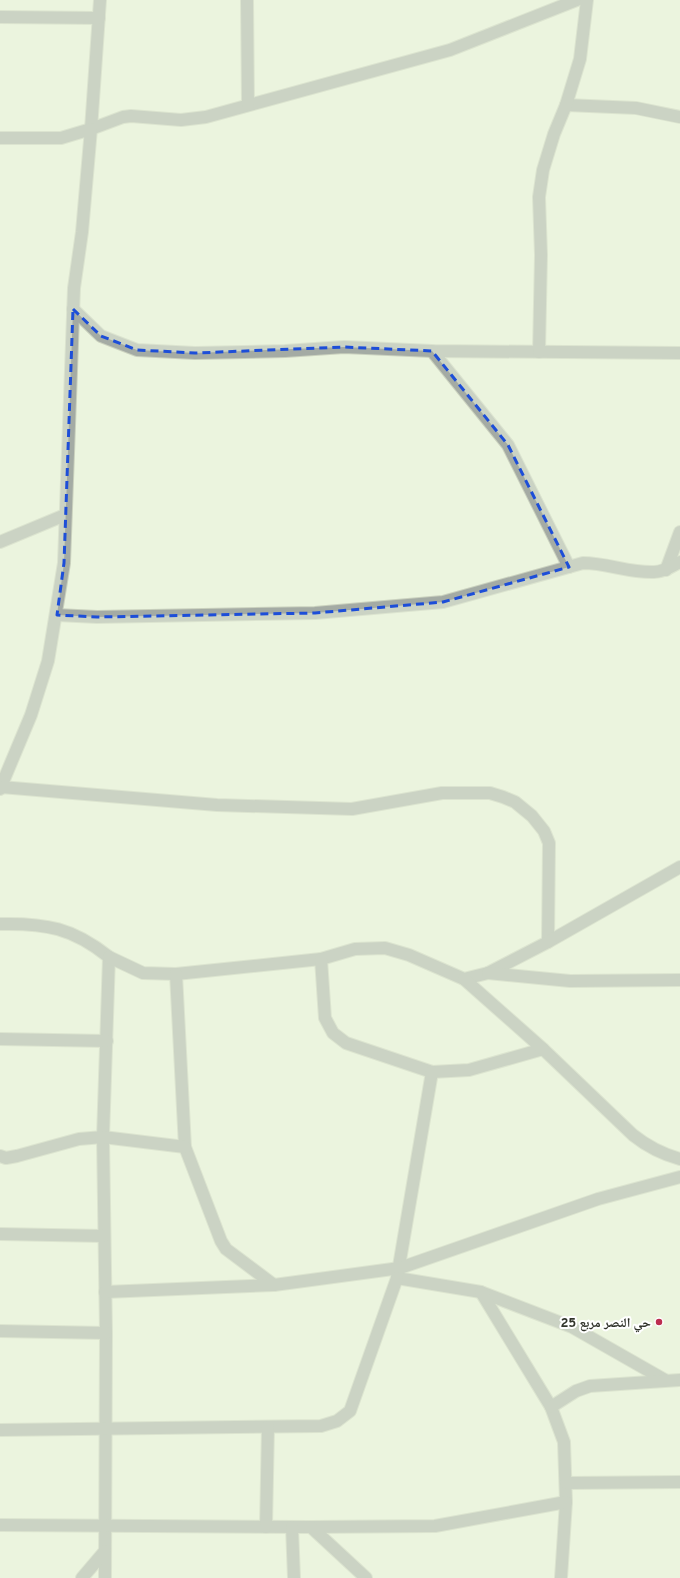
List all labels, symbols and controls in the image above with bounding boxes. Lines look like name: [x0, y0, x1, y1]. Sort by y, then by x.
place label: حي النصر مربع 25: [560, 1316, 651, 1333]
marker: حي النصر مربع 25: [654, 1317, 664, 1327]

